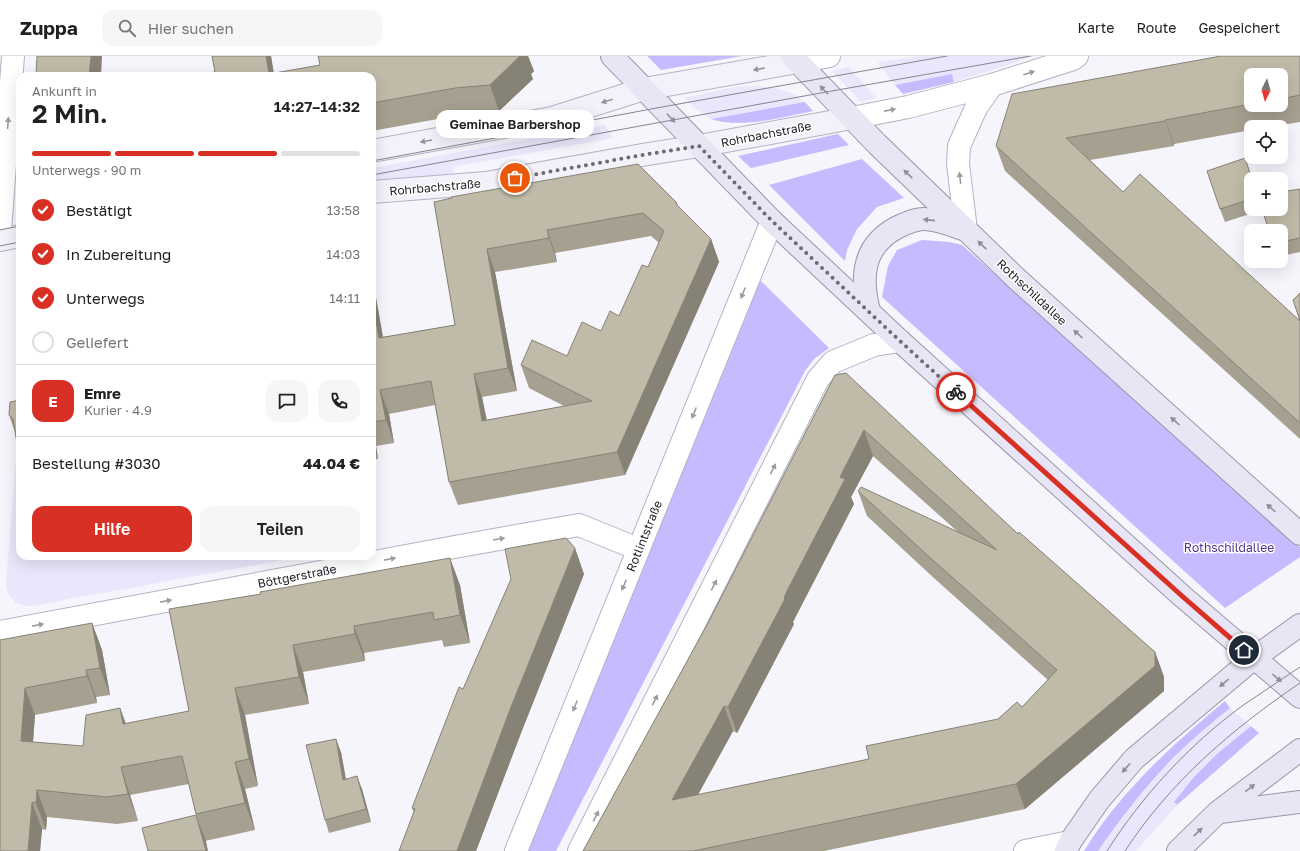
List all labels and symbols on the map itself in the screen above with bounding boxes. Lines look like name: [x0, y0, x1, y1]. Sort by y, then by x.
one-way arrow: [753, 66, 765, 72]
north arrow: [1244, 68, 1288, 112]
one-way arrow: [1023, 70, 1035, 76]
one-way arrow: [820, 85, 829, 95]
one-way arrow: [601, 98, 613, 104]
one-way arrow: [884, 107, 896, 113]
callout: Geminae Barbershop: [436, 110, 594, 138]
one-way arrow: [667, 113, 676, 123]
one-way arrow: [5, 117, 12, 129]
street label: Rohrbachstraße: [720, 118, 813, 150]
one-way arrow: [420, 138, 432, 144]
pin: [498, 161, 532, 195]
one-way arrow: [903, 169, 913, 179]
one-way arrow: [957, 172, 963, 184]
street label: Rohrbachstraße: [389, 176, 481, 198]
one-way arrow: [922, 217, 935, 224]
one-way arrow: [977, 241, 987, 250]
street label: Rothschildallee: [994, 256, 1070, 328]
one-way arrow: [739, 287, 745, 299]
one-way arrow: [1073, 329, 1083, 339]
courier: [936, 372, 976, 412]
one-way arrow: [691, 407, 697, 418]
one-way arrow: [1170, 417, 1179, 426]
one-way arrow: [770, 463, 777, 474]
street label: Rotlintstraße: [623, 498, 665, 574]
one-way arrow: [1266, 503, 1276, 513]
one-way arrow: [493, 536, 505, 542]
park label: Rothschildallee: [1184, 540, 1274, 555]
one-way arrow: [384, 556, 396, 562]
street label: Böttgerstraße: [256, 561, 338, 591]
one-way arrow: [711, 579, 718, 590]
one-way arrow: [620, 580, 626, 592]
one-way arrow: [160, 598, 172, 604]
one-way arrow: [32, 621, 44, 627]
pin: [1227, 633, 1261, 667]
one-way arrow: [1272, 673, 1283, 682]
one-way arrow: [1219, 678, 1230, 687]
one-way arrow: [652, 695, 659, 706]
one-way arrow: [572, 700, 578, 711]
one-way arrow: [1122, 763, 1131, 774]
one-way arrow: [1244, 784, 1255, 793]
one-way arrow: [593, 810, 600, 822]
one-way arrow: [1193, 827, 1203, 836]

